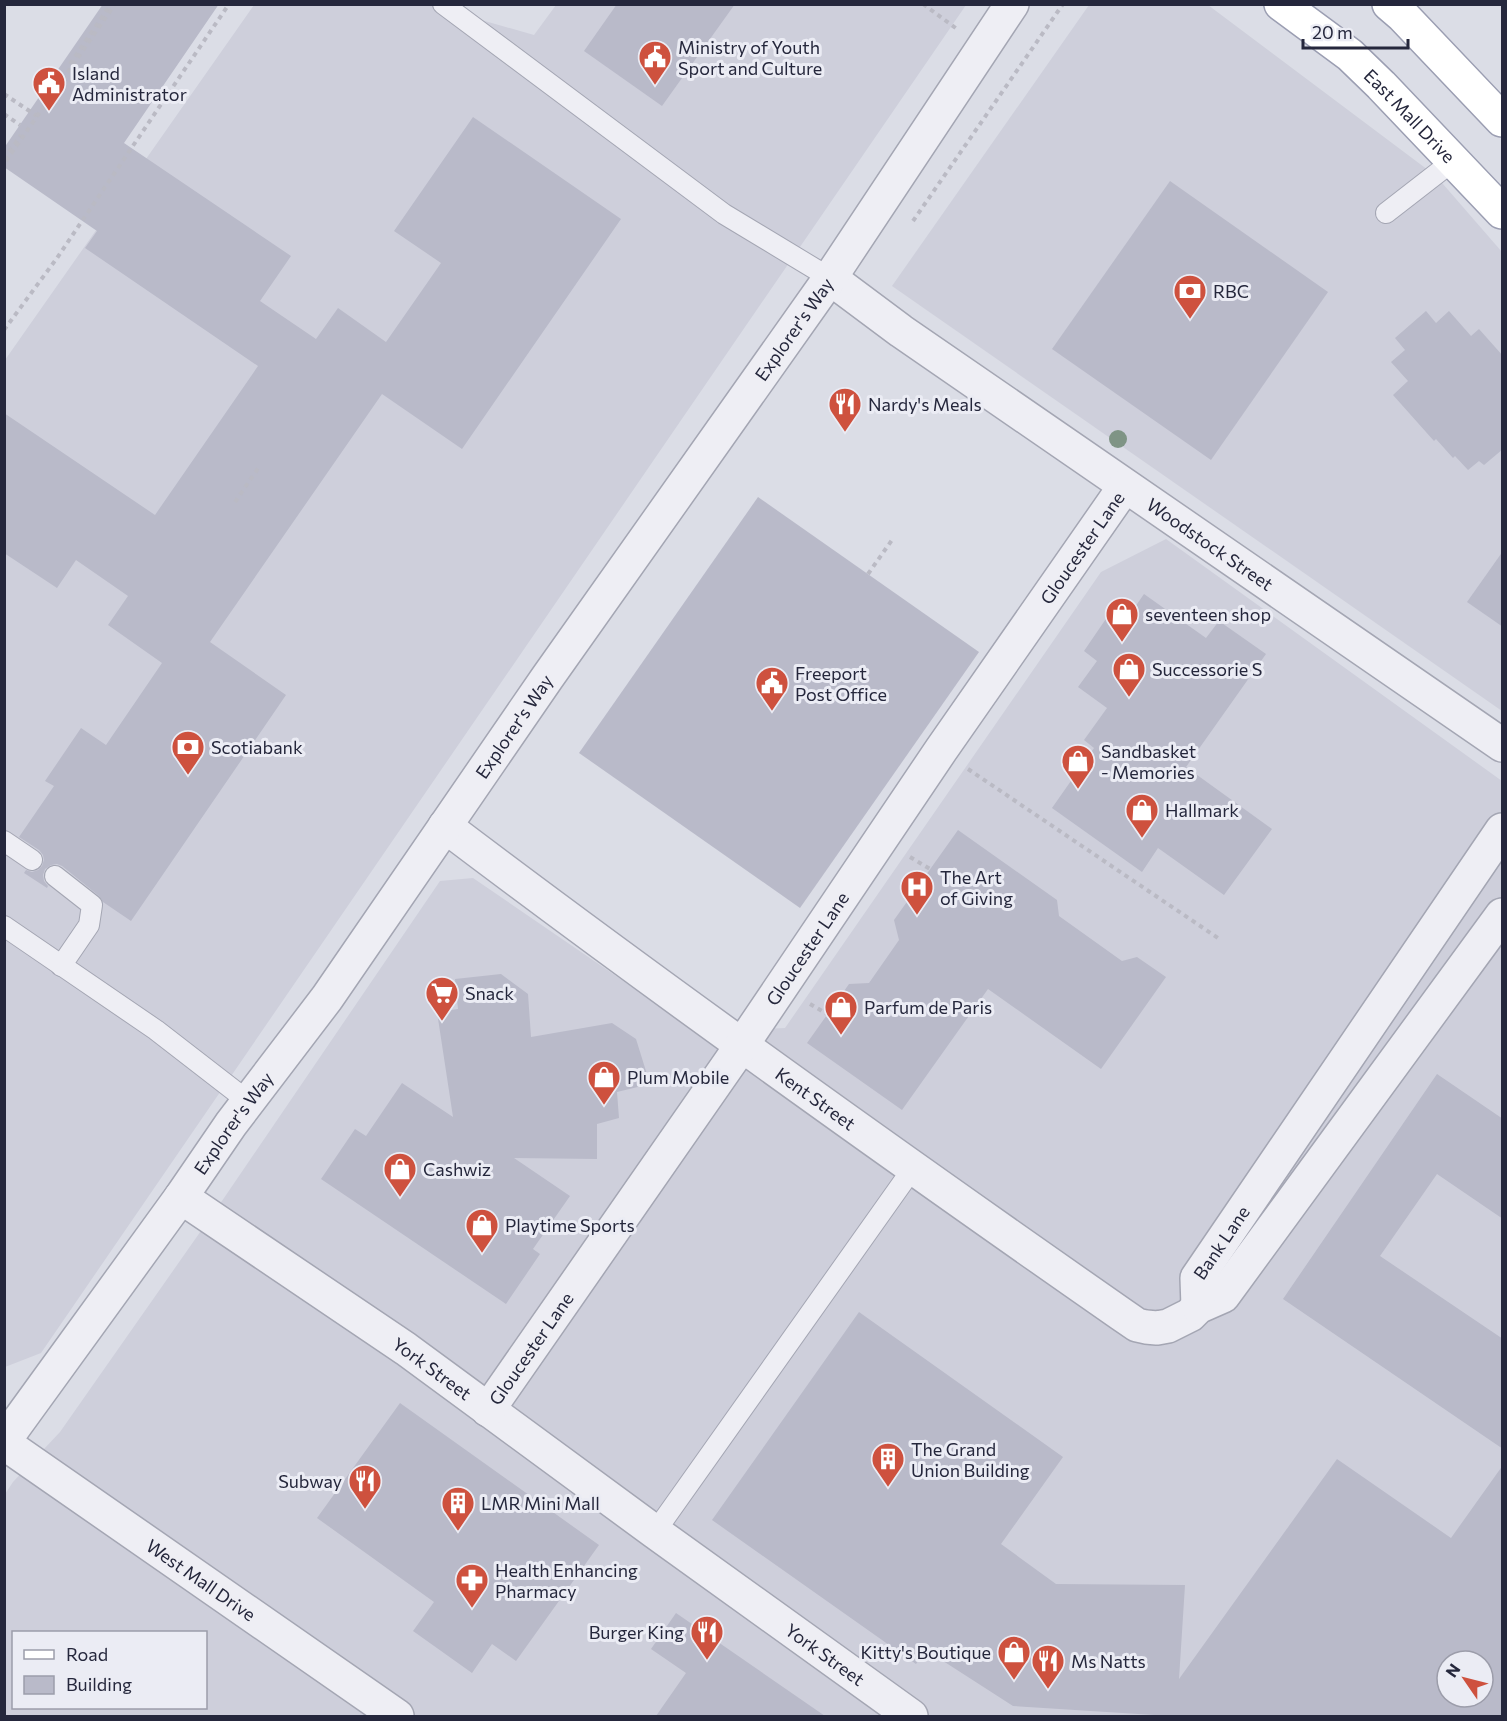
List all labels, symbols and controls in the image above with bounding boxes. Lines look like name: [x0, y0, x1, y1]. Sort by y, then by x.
scale bar: [1303, 12, 1408, 50]
text: 20 m: [1312, 21, 1353, 43]
place label: Ministry of Youth Sport and Culture: [678, 36, 822, 79]
public building icon: Ministry of Youth Sport and Culture: [637, 39, 673, 86]
place label: Island Administrator: [72, 62, 187, 105]
street label: East Mall Drive: [1360, 64, 1460, 167]
public building icon: Island Administrator: [31, 65, 67, 112]
street label: Explorer's Way: [750, 273, 838, 385]
bank icon: RBC: [1172, 273, 1208, 320]
place label: RBC: [1213, 280, 1249, 302]
restaurant icon: Nardy's Meals: [827, 386, 863, 433]
place label: Nardy's Meals: [868, 393, 982, 415]
street label: Gloucester Lane: [1035, 487, 1129, 608]
street label: Woodstock Street: [1143, 493, 1277, 595]
shop icon: seventeen shop: [1104, 596, 1140, 643]
place label: seventeen shop: [1145, 603, 1271, 625]
shop icon: Successorie S: [1111, 651, 1147, 698]
place label: Successorie S: [1152, 658, 1262, 680]
place label: Freeport Post Office: [795, 662, 887, 705]
public building icon: Freeport Post Office: [754, 665, 790, 712]
street label: Explorer's Way: [470, 670, 557, 782]
bank icon: Scotiabank: [170, 729, 206, 776]
place label: Scotiabank: [211, 736, 303, 758]
place label: Sandbasket - Memories: [1101, 740, 1196, 783]
shop icon: Sandbasket - Memories: [1060, 743, 1096, 790]
shop icon: Hallmark: [1124, 792, 1160, 839]
place label: Hallmark: [1165, 799, 1239, 821]
place label: The Art of Giving: [940, 866, 1013, 909]
hospital icon: The Art of Giving: [899, 869, 935, 916]
street label: Gloucester Lane: [761, 888, 853, 1009]
supermarket icon: Snack: [424, 975, 460, 1022]
place label: Snack: [465, 982, 514, 1004]
shop icon: Parfum de Paris: [823, 989, 859, 1036]
place label: Parfum de Paris: [864, 996, 992, 1018]
shop icon: Plum Mobile: [586, 1059, 622, 1106]
street label: Kent Street: [771, 1062, 860, 1134]
place label: Plum Mobile: [627, 1066, 729, 1088]
street label: Explorer's Way: [189, 1068, 278, 1178]
shop icon: Cashwiz: [382, 1151, 418, 1198]
place label: Cashwiz: [423, 1158, 491, 1180]
street label: Bank Lane: [1188, 1201, 1254, 1283]
shop icon: Playtime Sports: [464, 1207, 500, 1254]
place label: Playtime Sports: [505, 1214, 635, 1236]
street label: Gloucester Lane: [484, 1288, 578, 1409]
street label: York Street: [389, 1332, 476, 1404]
place label: The Grand Union Building: [911, 1438, 1030, 1481]
building icon: The Grand Union Building: [870, 1441, 906, 1488]
restaurant icon: Subway: [347, 1463, 383, 1510]
place label: Subway: [278, 1470, 342, 1492]
building icon: LMR Mini Mall: [440, 1485, 476, 1532]
place label: LMR Mini Mall: [481, 1492, 600, 1514]
street label: West Mall Drive: [142, 1534, 260, 1626]
place label: Health Enhancing Pharmacy: [495, 1559, 638, 1602]
pharmacy icon: Health Enhancing Pharmacy: [454, 1562, 490, 1609]
restaurant icon: Burger King: [689, 1614, 725, 1661]
street label: York Street: [781, 1618, 869, 1690]
place label: Burger King: [589, 1621, 684, 1643]
legend: [12, 1631, 207, 1709]
shop icon: Kitty's Boutique: [996, 1634, 1032, 1681]
place label: Kitty's Boutique: [860, 1641, 991, 1663]
text: Road: [66, 1643, 108, 1665]
restaurant icon: Ms Natts: [1030, 1643, 1066, 1690]
north arrow: [1435, 1649, 1495, 1709]
place label: Ms Natts: [1071, 1650, 1146, 1672]
text: N: [1441, 1660, 1464, 1680]
text: Building: [66, 1673, 132, 1695]

